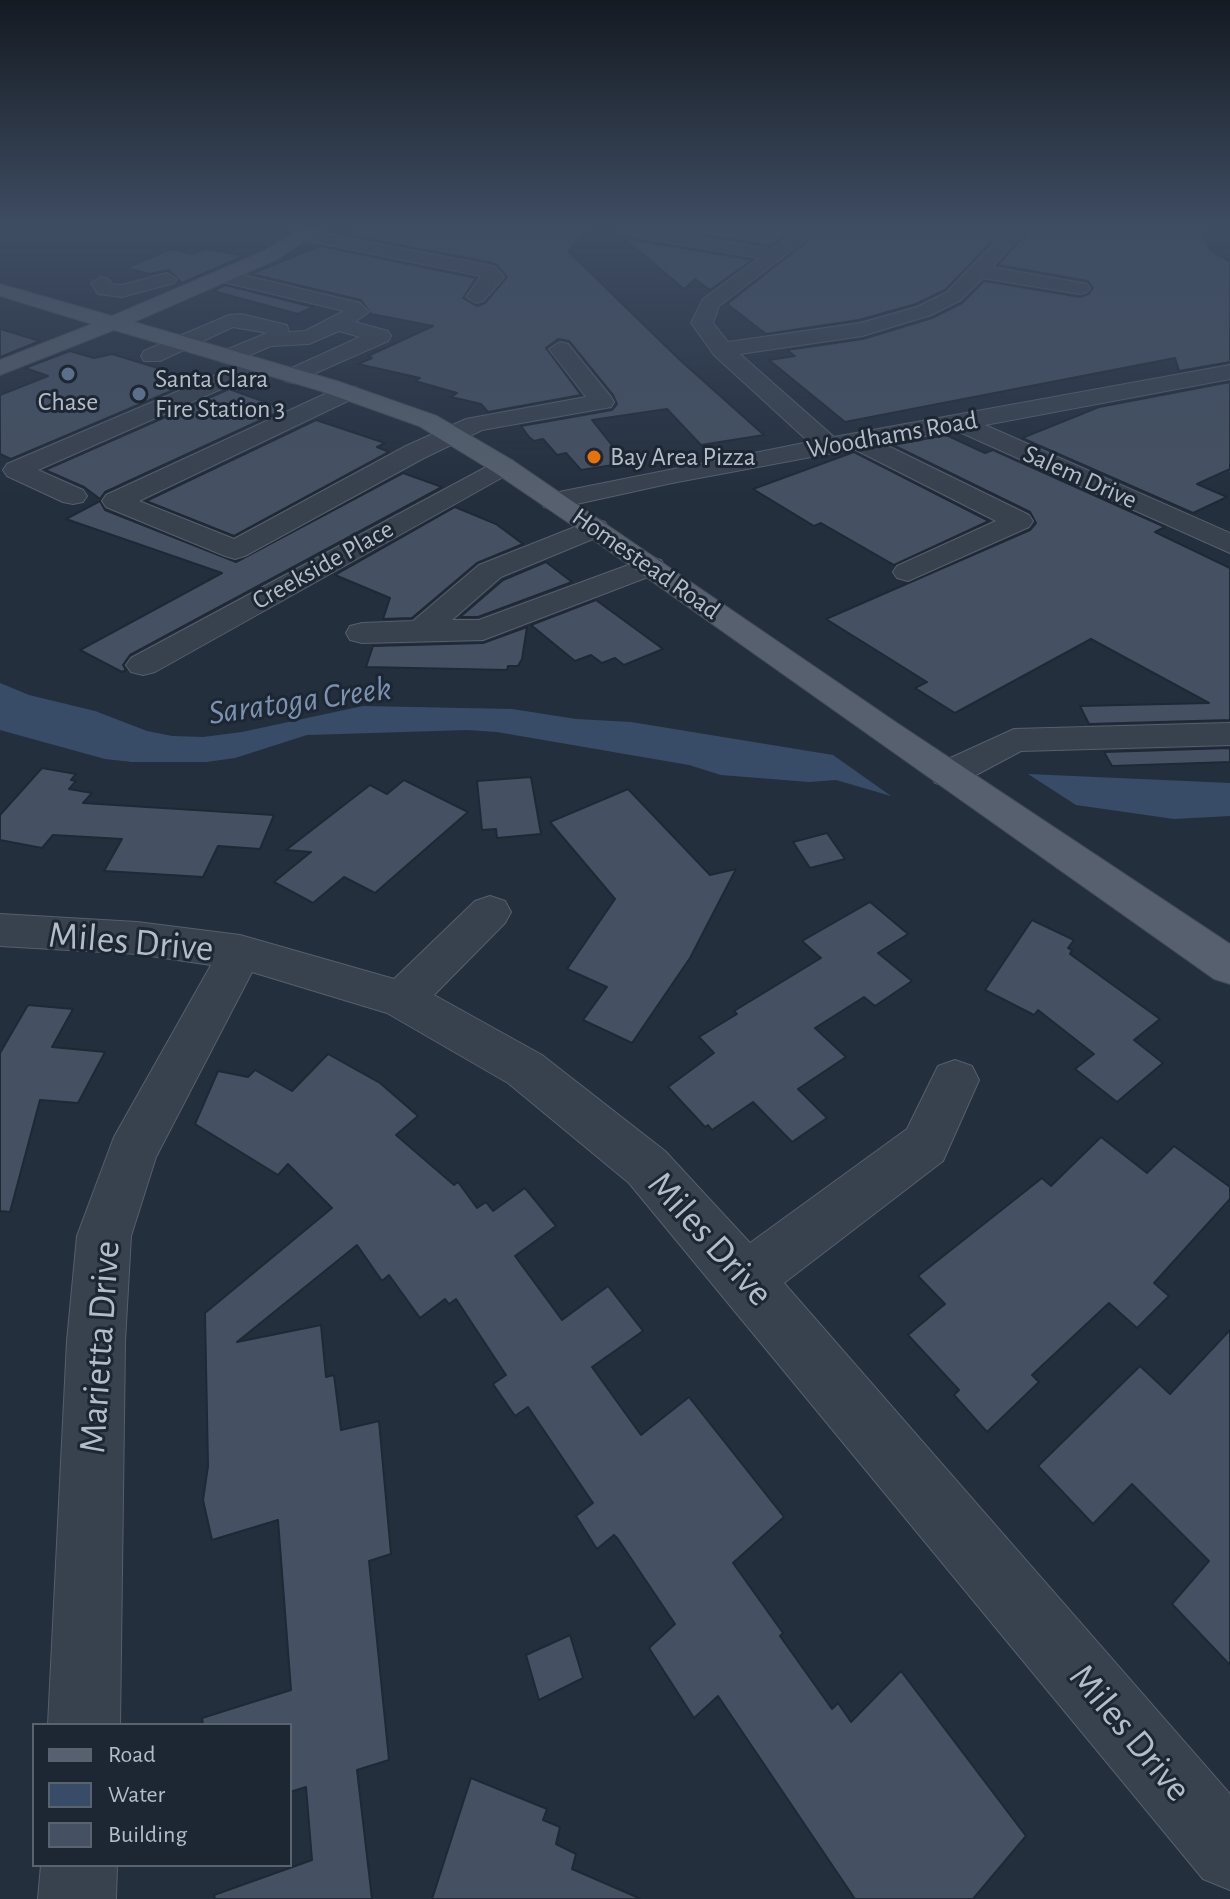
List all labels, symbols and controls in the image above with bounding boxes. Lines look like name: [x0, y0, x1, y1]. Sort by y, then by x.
place label: Santa Clara Fire Station 3: [155, 363, 285, 424]
marker: Chase: [59, 365, 77, 383]
marker: Santa Clara Fire Station 3: [130, 385, 148, 403]
place label: Chase: [38, 386, 98, 418]
street label: Woodhams Road: [804, 405, 980, 465]
street label: Salem Drive: [1018, 438, 1142, 516]
place label: Bay Area Pizza: [610, 441, 756, 473]
marker: Bay Area Pizza: [585, 448, 603, 466]
street label: Homestead Road: [566, 501, 726, 627]
street label: Creekside Place: [247, 513, 399, 617]
water label: Saratoga Creek: [206, 668, 394, 734]
street label: Miles Drive: [47, 912, 215, 972]
street label: Miles Drive: [638, 1162, 782, 1316]
street label: Marietta Drive: [70, 1239, 130, 1455]
street label: Miles Drive: [1059, 1655, 1201, 1811]
legend: [32, 1723, 292, 1867]
text: Road: [108, 1743, 156, 1767]
text: Water: [108, 1783, 165, 1807]
text: Building: [108, 1823, 187, 1847]

